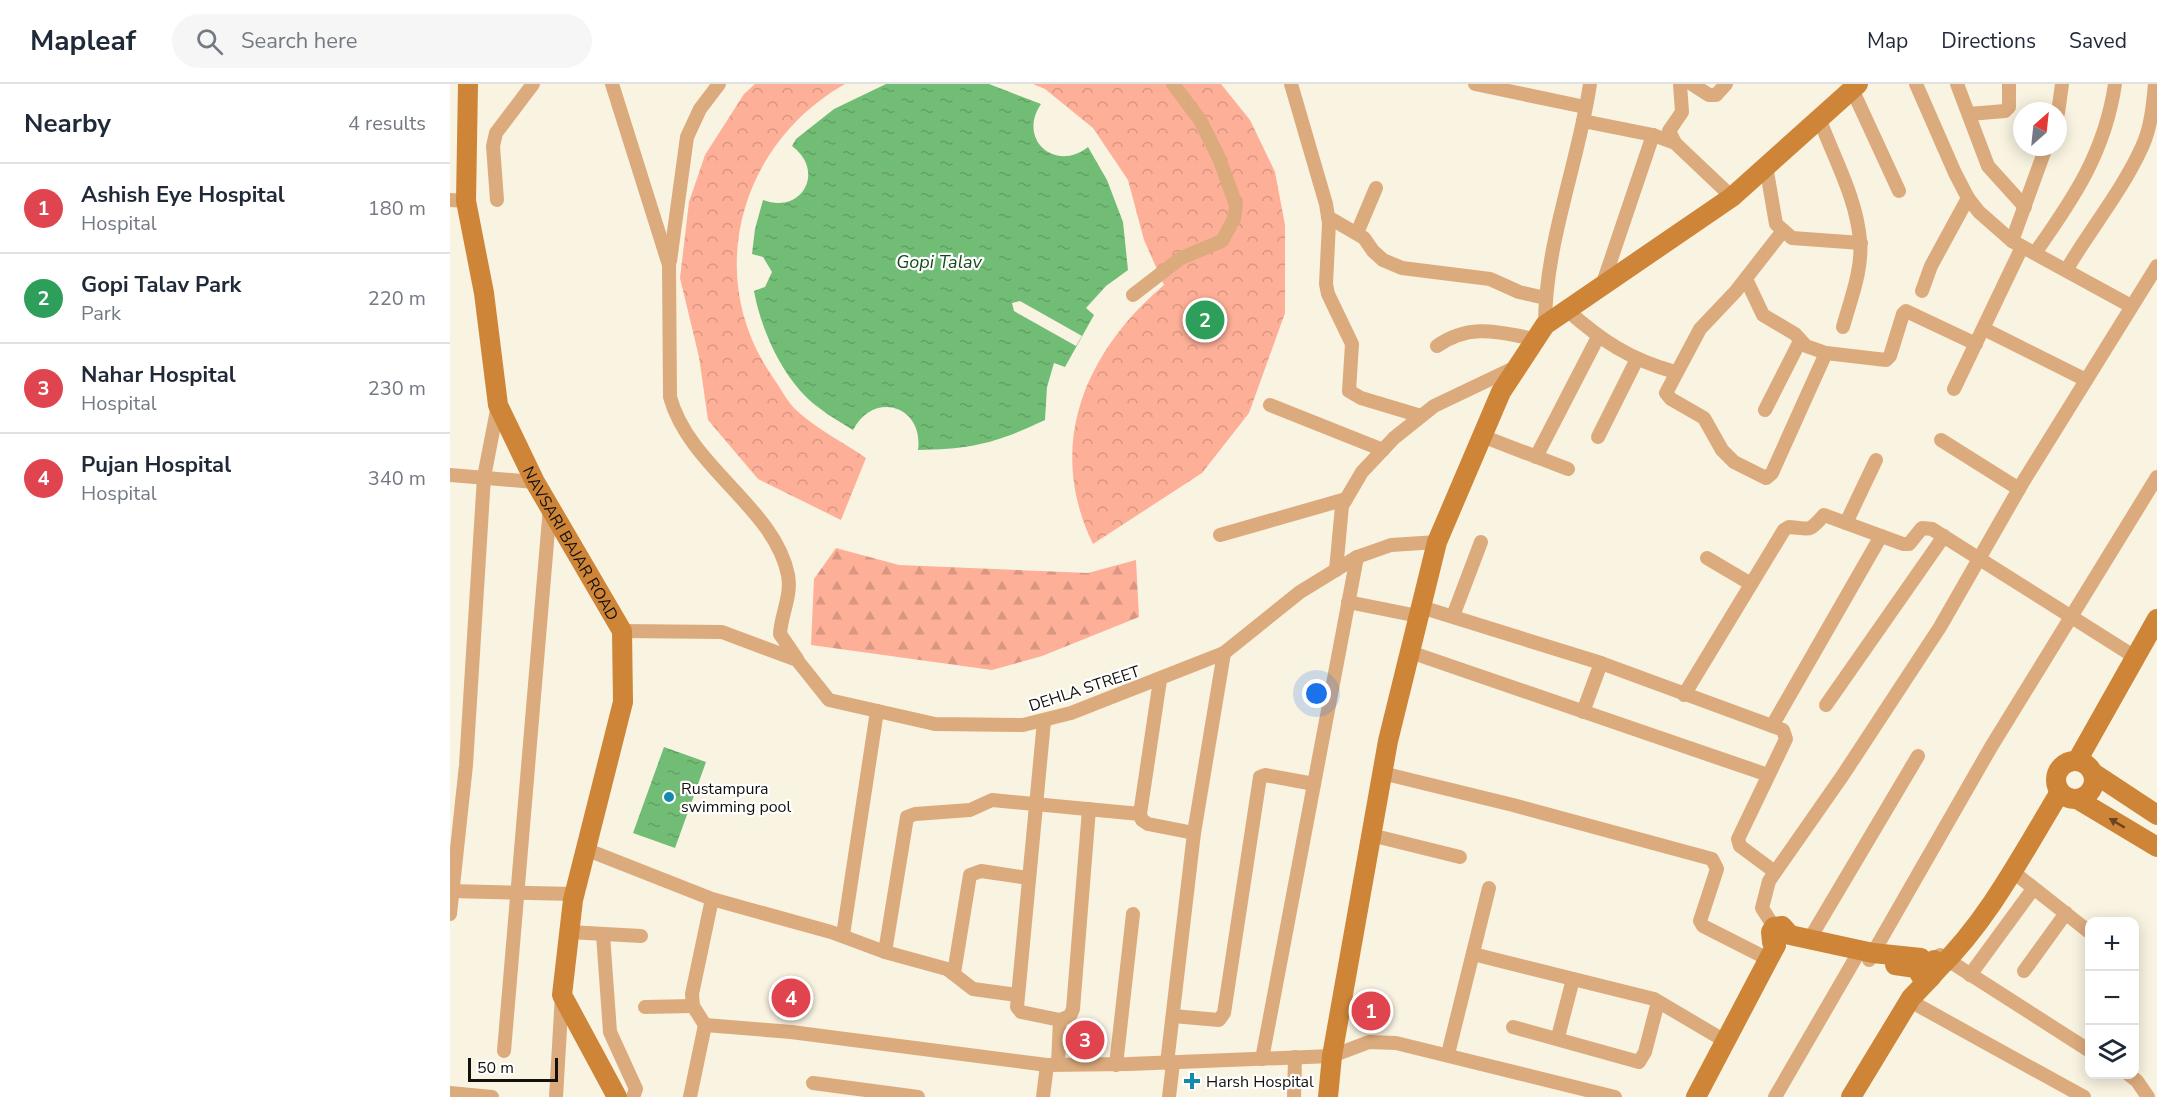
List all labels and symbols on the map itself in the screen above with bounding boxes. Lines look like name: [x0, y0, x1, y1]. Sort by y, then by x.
north arrow: [2013, 102, 2067, 156]
water label: Gopi Talav: [896, 250, 982, 274]
pin: 2: [1186, 298, 1224, 342]
street label: NAVSARI BAJAR ROAD: [517, 463, 623, 625]
street label: DEHLA STREET: [1026, 661, 1143, 717]
your location: [1302, 679, 1331, 708]
place label: Rustampura swimming pool: [681, 778, 792, 818]
marker: Rustampura swimming pool: [662, 790, 676, 804]
one-way arrow: [2109, 817, 2125, 828]
pin: 4: [772, 976, 810, 1020]
pin: 1: [1352, 988, 1390, 1034]
pin: 3: [1066, 1018, 1104, 1062]
scale bar: [468, 1055, 558, 1082]
place label: Harsh Hospital: [1206, 1071, 1314, 1093]
marker: Harsh Hospital: [1183, 1072, 1201, 1090]

